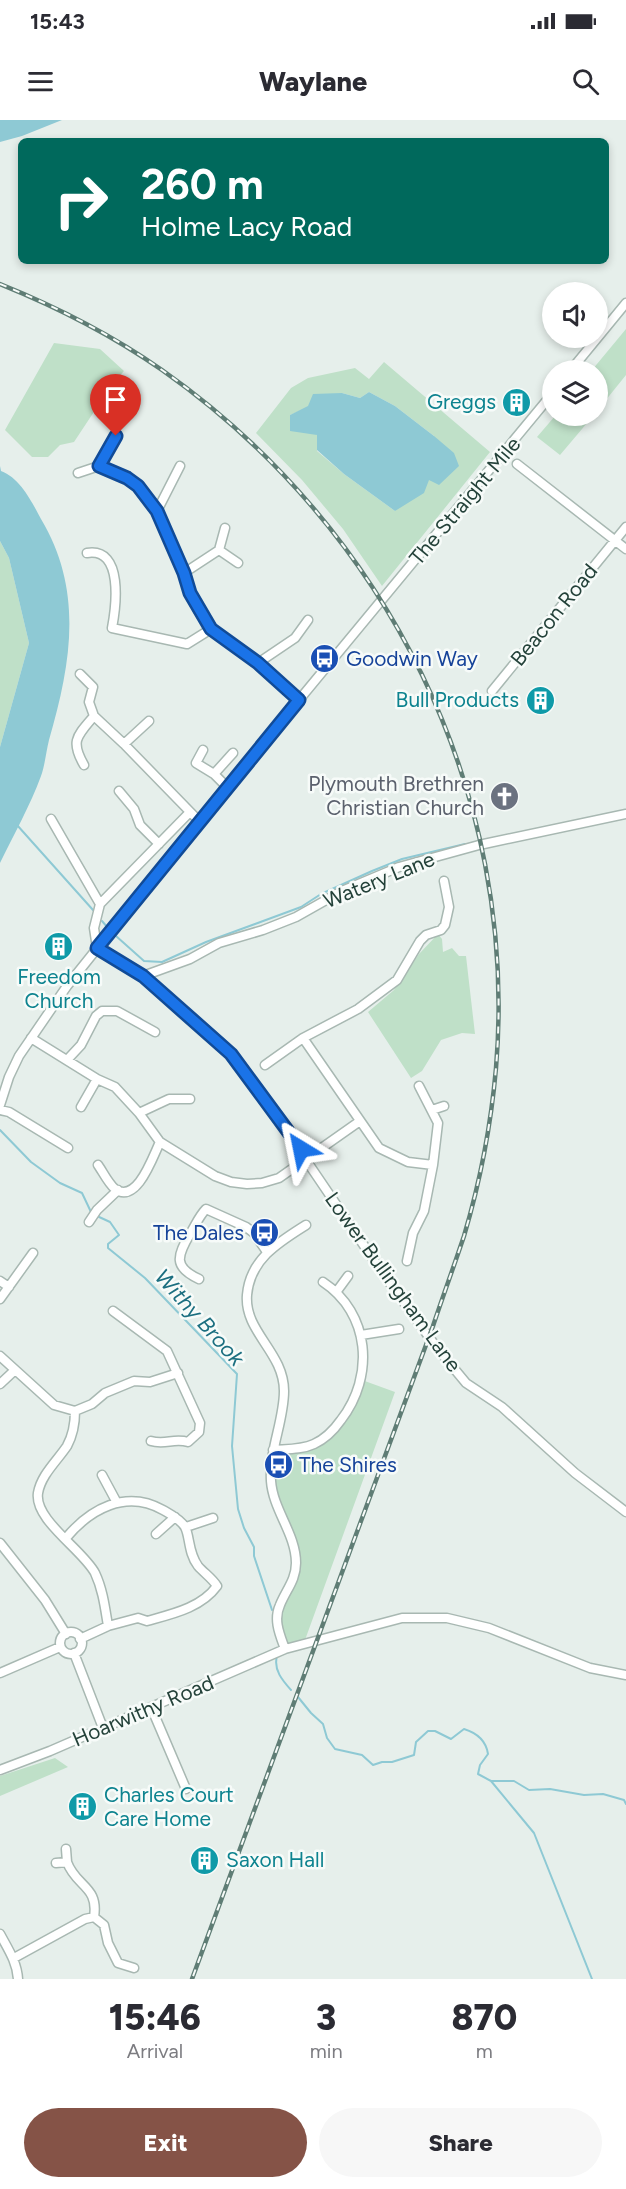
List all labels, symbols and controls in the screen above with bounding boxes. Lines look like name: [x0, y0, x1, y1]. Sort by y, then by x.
text: 15:43: [30, 8, 85, 35]
icon: menu: [24, 65, 57, 98]
text: Waylane: [259, 65, 367, 98]
icon: search: [569, 65, 602, 98]
text: 260 m: [141, 159, 264, 210]
icon: right: [42, 162, 120, 240]
text: Holme Lacy Road: [141, 210, 352, 243]
map controls: [542, 282, 608, 426]
button: sound: [542, 282, 608, 348]
button: layers: [542, 360, 608, 426]
pin: [90, 374, 141, 436]
icon: arrive: [99, 383, 132, 416]
building icon: Greggs: [501, 386, 533, 418]
place label: Greggs: [427, 389, 496, 414]
street label: The Straight Mile: [404, 432, 525, 570]
street label: Beacon Road: [505, 559, 602, 671]
bus stop icon: Goodwin Way: [309, 643, 341, 675]
place label: Goodwin Way: [346, 646, 478, 671]
building icon: Bull Products: [524, 684, 556, 716]
place label: Bull Products: [396, 687, 519, 712]
place label: Plymouth Brethren Christian Church: [308, 771, 484, 820]
church icon: Plymouth Brethren Christian Church: [489, 780, 521, 812]
street label: Watery Lane: [320, 846, 438, 913]
building icon: Freedom Church: [43, 930, 75, 962]
place label: Freedom Church: [17, 964, 101, 1013]
position arrow: [269, 1117, 333, 1181]
street label: Lower Bullingham Lane: [320, 1187, 467, 1376]
bus stop icon: The Dales: [249, 1217, 281, 1249]
place label: The Dales: [153, 1220, 244, 1245]
water label: Withy Brook: [149, 1263, 251, 1372]
bus stop icon: The Shires: [262, 1449, 294, 1481]
place label: The Shires: [299, 1452, 397, 1477]
street label: Hoarwithy Road: [68, 1669, 217, 1752]
place label: Charles Court Care Home: [104, 1782, 234, 1831]
building icon: Charles Court Care Home: [67, 1791, 99, 1823]
building icon: Saxon Hall: [189, 1844, 221, 1876]
place label: Saxon Hall: [226, 1847, 324, 1872]
text: 15:46: [109, 1996, 201, 2039]
text: 3: [316, 1996, 336, 2039]
text: 870: [451, 1996, 517, 2039]
text: Arrival: [127, 2039, 183, 2063]
text: min: [310, 2039, 343, 2063]
text: m: [476, 2039, 493, 2063]
button: Exit: [24, 2108, 307, 2177]
button: Share: [319, 2108, 602, 2177]

